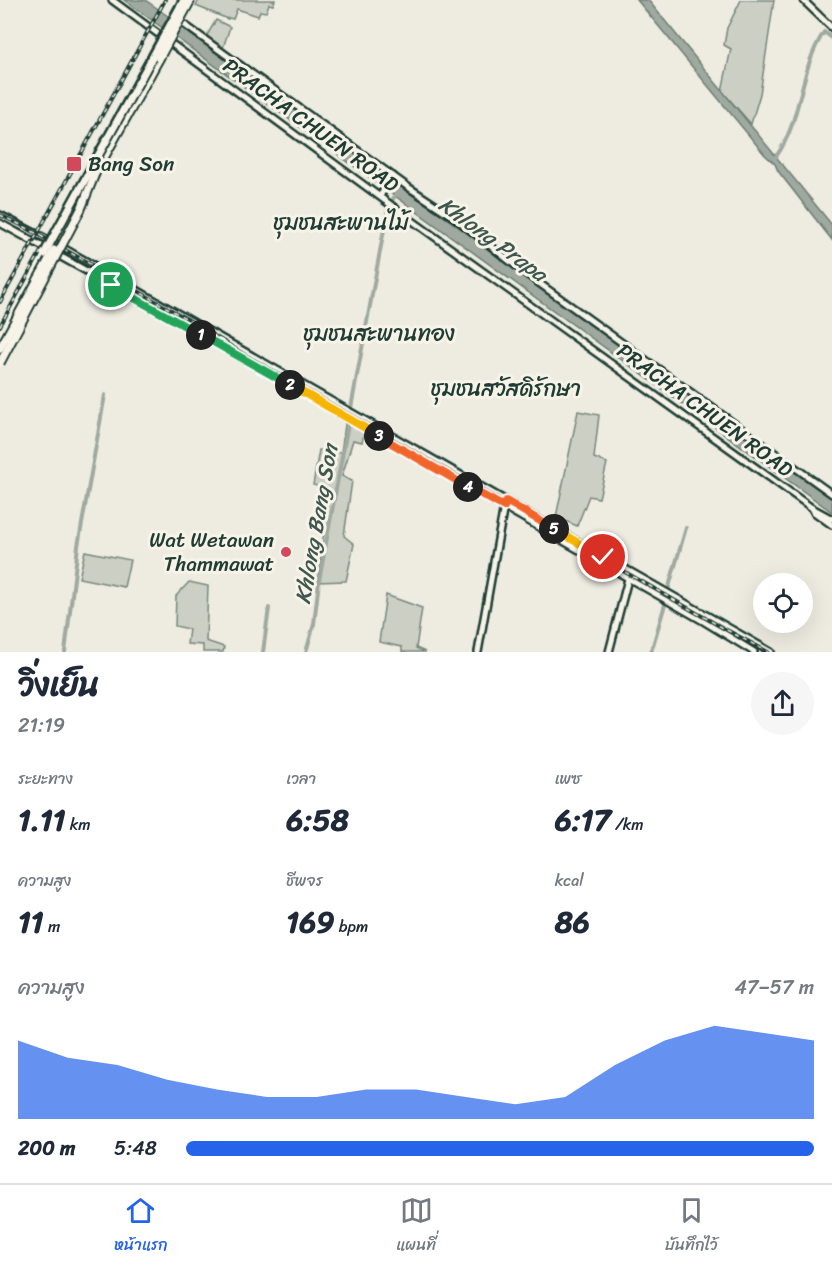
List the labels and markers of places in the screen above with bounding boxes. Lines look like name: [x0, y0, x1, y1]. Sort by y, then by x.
place label: Bang Son: [88, 145, 174, 183]
marker: Bang Son: [65, 155, 83, 173]
pin: [85, 259, 136, 310]
pin: 1: [186, 320, 216, 350]
pin: 2: [275, 370, 305, 400]
pin: 3: [364, 421, 394, 451]
pin: 4: [453, 472, 483, 502]
pin: 5: [539, 514, 569, 544]
place label: Wat Wetawan Thammawat: [149, 521, 274, 583]
pin: [577, 531, 628, 582]
marker: Wat Wetawan Thammawat: [279, 545, 293, 559]

